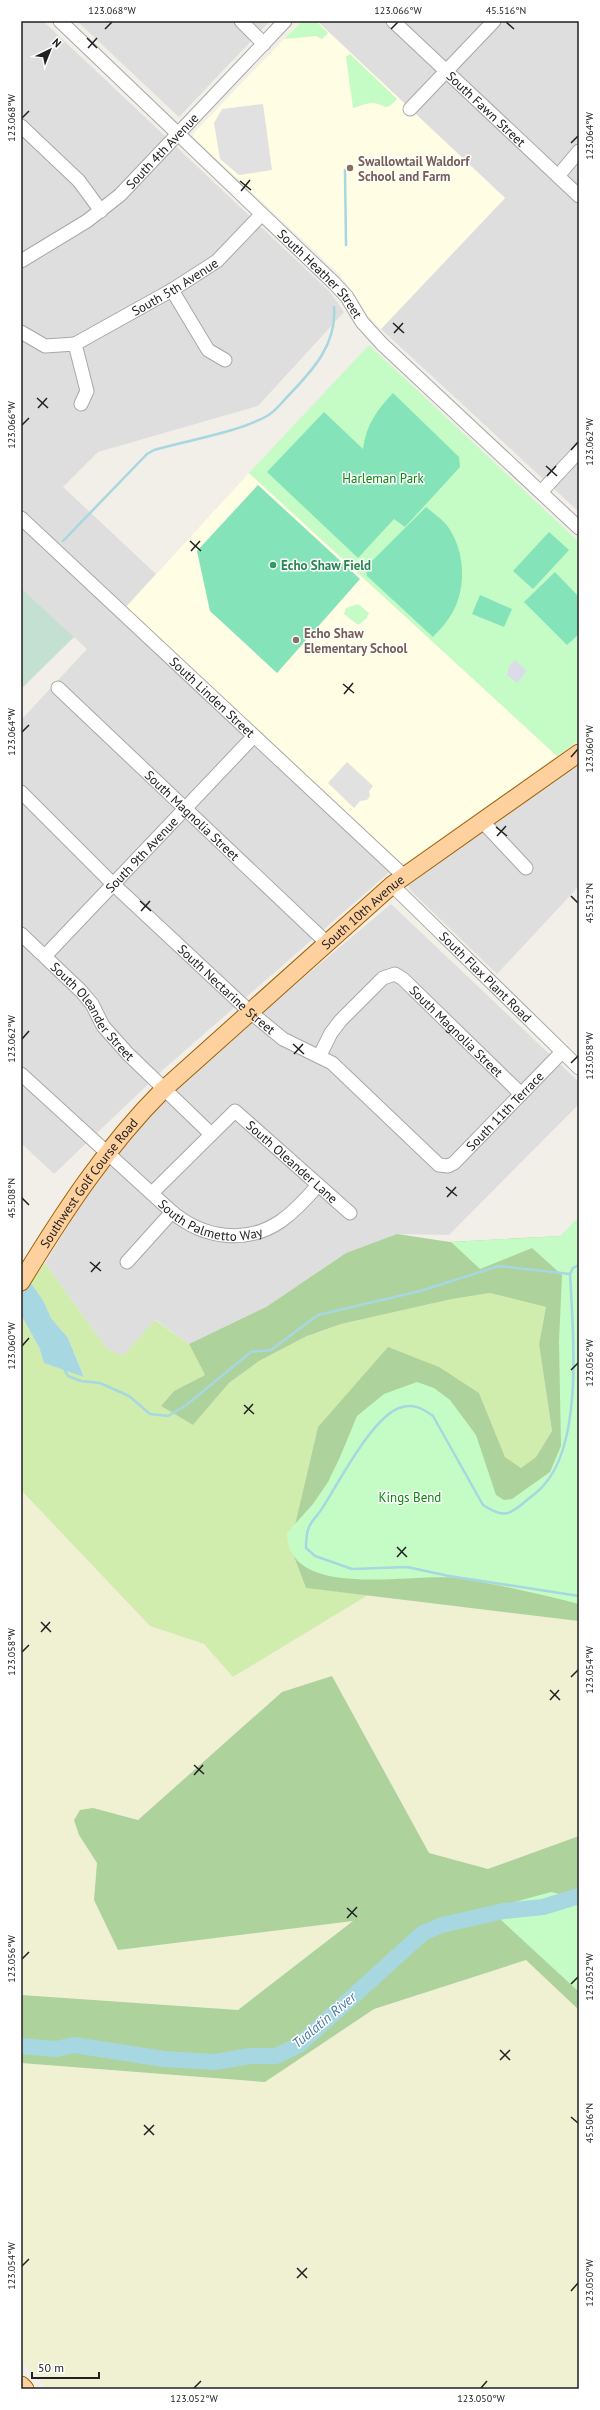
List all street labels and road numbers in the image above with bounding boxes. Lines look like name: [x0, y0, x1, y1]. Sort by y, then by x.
street label: South Fawn Street: [443, 67, 530, 150]
street label: South 4th Avenue: [122, 109, 202, 192]
street label: South Heather Street: [274, 225, 367, 322]
street label: South 5th Avenue: [128, 254, 221, 319]
street label: South Linden Street: [166, 653, 259, 741]
street label: South Magnolia Street: [141, 766, 244, 865]
street label: South 9th Avenue: [101, 813, 181, 896]
street label: South 10th Avenue: [317, 871, 407, 953]
street label: South Flax Plant Road: [436, 928, 535, 1026]
street label: South Nectarine Street: [174, 940, 280, 1038]
street label: South Oleander Street: [47, 958, 139, 1065]
street label: South Magnolia Street: [406, 982, 507, 1081]
street label: South 11th Terrace: [462, 1068, 547, 1154]
street label: Southwest Golf Course Road: [36, 1114, 141, 1251]
street label: South Oleander Lane: [243, 1116, 342, 1207]
street label: South Palmetto Way: [155, 1195, 265, 1244]

